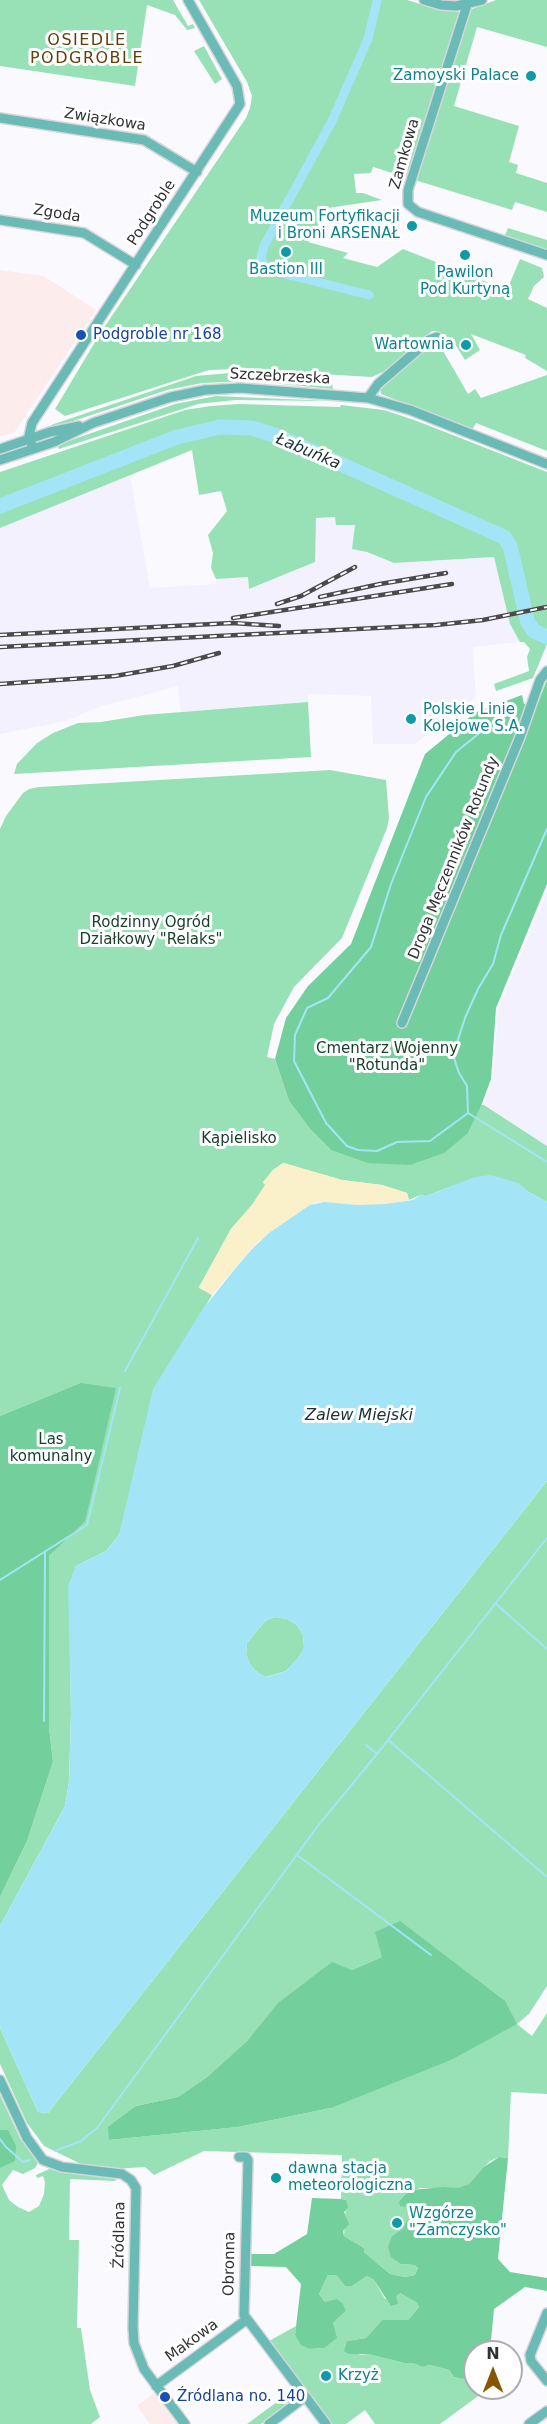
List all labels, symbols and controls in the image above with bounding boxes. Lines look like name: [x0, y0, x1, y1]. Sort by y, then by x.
district label: OSIEDLE PODGROBLE: [30, 31, 144, 69]
place label: Zamoyski Palace: [393, 67, 519, 85]
marker: Zamoyski Palace: [524, 69, 538, 83]
street label: Związkowa: [63, 105, 147, 135]
street label: Zamkowa: [386, 116, 424, 192]
street label: Podgroble: [124, 177, 180, 249]
street label: Zgoda: [32, 201, 82, 227]
place label: Muzeum Fortyfikacji i Broni ARSENAŁ: [250, 208, 400, 243]
marker: Muzeum Fortyfikacji i Broni ARSENAŁ: [405, 219, 419, 233]
marker: Bastion III: [279, 245, 293, 259]
marker: Pawilon Pod Kurtyną: [458, 248, 472, 262]
place label: Bastion III: [249, 261, 323, 279]
place label: Pawilon Pod Kurtyną: [420, 264, 510, 299]
place label: Podgroble nr 168: [93, 326, 222, 344]
marker: Podgroble nr 168: [74, 328, 88, 342]
place label: Wartownia: [375, 336, 454, 354]
marker: Wartownia: [459, 338, 473, 352]
street label: Szczebrzeska: [229, 365, 331, 389]
water label: Łabuńka: [273, 430, 343, 474]
place label: Polskie Linie Kolejowe S.A.: [423, 701, 523, 736]
marker: Polskie Linie Kolejowe S.A.: [404, 712, 418, 726]
street label: Droga Męczenników Rotundy: [405, 754, 503, 962]
park label: Rodzinny Ogród Działkowy "Relaks": [80, 914, 222, 949]
park label: Cmentarz Wojenny "Rotunda": [316, 1040, 458, 1075]
park label: Kąpielisko: [201, 1130, 277, 1148]
water label: Zalew Miejski: [305, 1406, 413, 1426]
park label: Las komunalny: [10, 1431, 92, 1466]
place label: dawna stacja meteorologiczna: [288, 2160, 413, 2195]
marker: dawna stacja meteorologiczna: [269, 2171, 283, 2185]
street label: Źródlana: [110, 2201, 130, 2269]
place label: Wzgórze "Zamczysko": [409, 2205, 507, 2240]
marker: Wzgórze "Zamczysko": [390, 2216, 404, 2230]
street label: Obronna: [220, 2232, 240, 2296]
street label: Makowa: [162, 2316, 222, 2366]
north arrow: [463, 2340, 523, 2400]
text: N: [486, 2344, 500, 2363]
place label: Krzyż: [338, 2367, 379, 2385]
marker: Krzyż: [319, 2369, 333, 2383]
place label: Źródlana no. 140: [177, 2388, 305, 2406]
marker: Źródlana no. 140: [158, 2390, 172, 2404]

